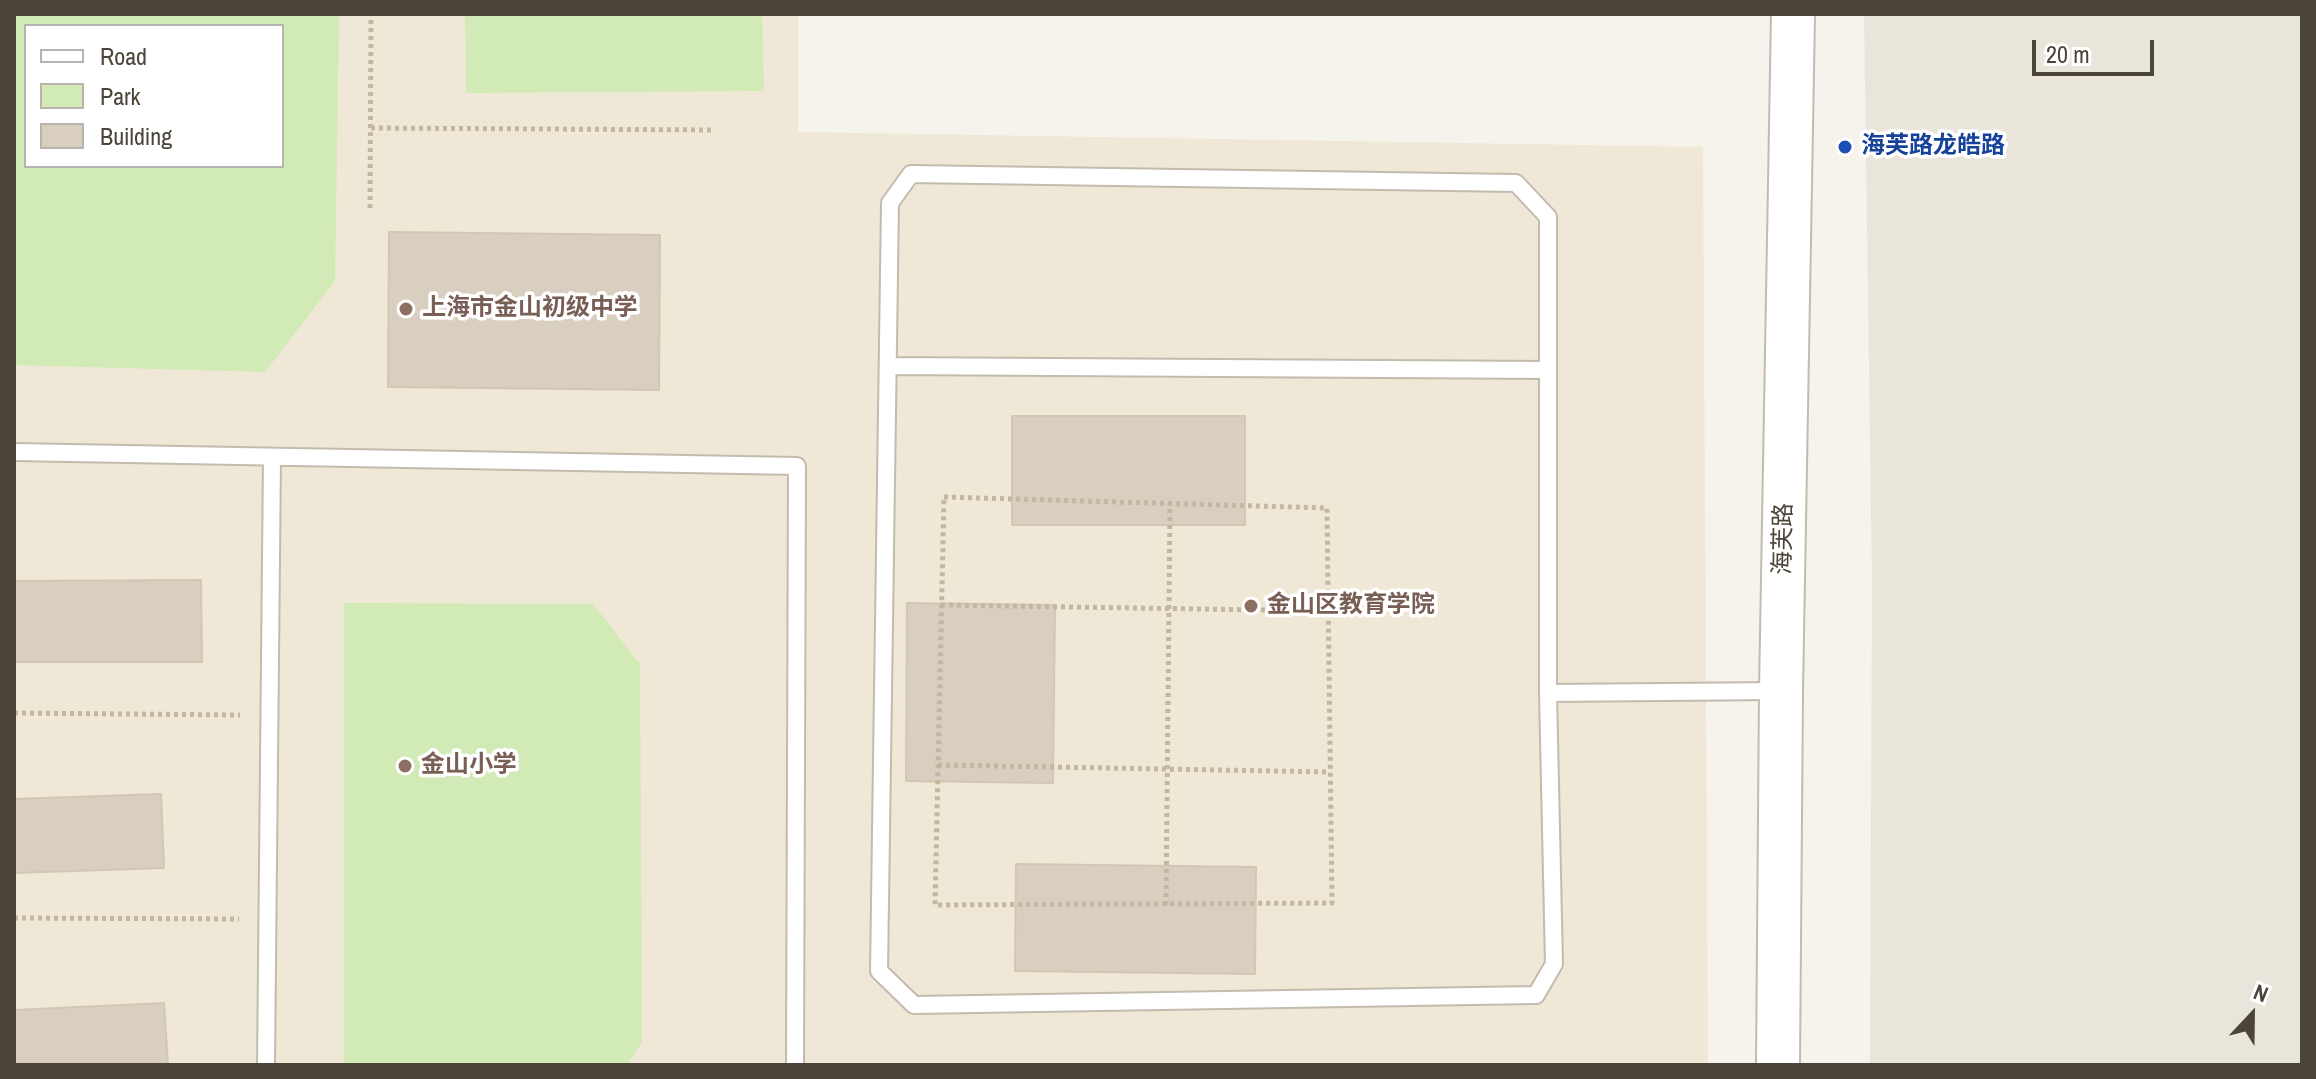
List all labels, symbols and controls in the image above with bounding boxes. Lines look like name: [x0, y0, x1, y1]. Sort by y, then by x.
legend: [24, 24, 284, 168]
scale bar: [2036, 24, 2158, 74]
text: 20 m: [2046, 38, 2090, 70]
text: Road: [100, 40, 147, 72]
text: Park: [100, 80, 140, 112]
text: Building: [100, 120, 172, 152]
place label: 海芙路龙皓路: [1861, 133, 2005, 161]
marker: 海芙路龙皓路: [1836, 138, 1854, 156]
place label: 上海市金山初级中学: [422, 295, 638, 323]
marker: 上海市金山初级中学: [397, 300, 415, 318]
street label: 海芙路: [1769, 503, 1799, 575]
place label: 金山区教育学院: [1267, 592, 1435, 620]
marker: 金山区教育学院: [1242, 597, 1260, 615]
place label: 金山小学: [421, 752, 517, 780]
marker: 金山小学: [396, 757, 414, 775]
north arrow: [2212, 975, 2292, 1055]
text: N: [2249, 976, 2273, 1009]

